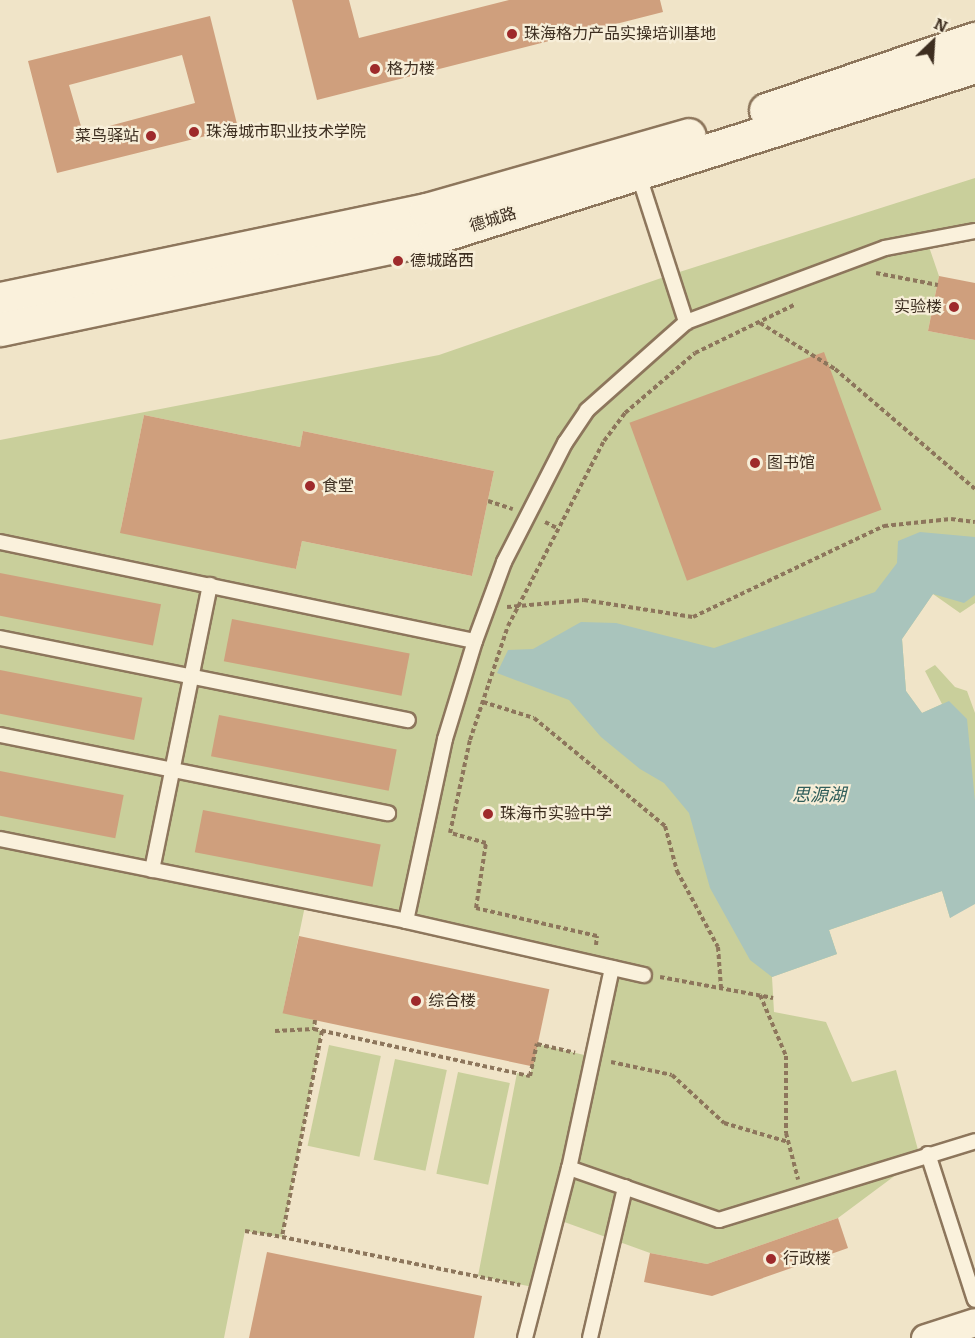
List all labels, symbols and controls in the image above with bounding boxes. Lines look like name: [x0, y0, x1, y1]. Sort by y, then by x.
north arrow: [903, 12, 963, 72]
text: N: [931, 14, 950, 36]
place label: 珠海格力产品实操培训基地: [524, 24, 716, 44]
marker: 珠海格力产品实操培训基地: [505, 27, 519, 41]
place label: 格力楼: [387, 59, 435, 79]
marker: 格力楼: [368, 62, 382, 76]
place label: 珠海城市职业技术学院: [206, 122, 366, 142]
marker: 珠海城市职业技术学院: [187, 125, 201, 139]
place label: 菜鸟驿站: [75, 126, 139, 146]
marker: 菜鸟驿站: [144, 129, 158, 143]
street label: 德城路: [467, 204, 519, 236]
place label: 德城路西: [410, 251, 474, 271]
marker: 德城路西: [391, 254, 405, 268]
place label: 实验楼: [894, 297, 942, 317]
marker: 实验楼: [947, 300, 961, 314]
place label: 图书馆: [767, 453, 815, 473]
marker: 图书馆: [748, 456, 762, 470]
place label: 食堂: [322, 476, 354, 496]
marker: 食堂: [303, 479, 317, 493]
water label: 思源湖: [792, 784, 846, 806]
place label: 珠海市实验中学: [500, 804, 612, 824]
marker: 珠海市实验中学: [481, 807, 495, 821]
place label: 综合楼: [428, 991, 476, 1011]
marker: 综合楼: [409, 994, 423, 1008]
place label: 行政楼: [783, 1249, 831, 1269]
marker: 行政楼: [764, 1252, 778, 1266]

